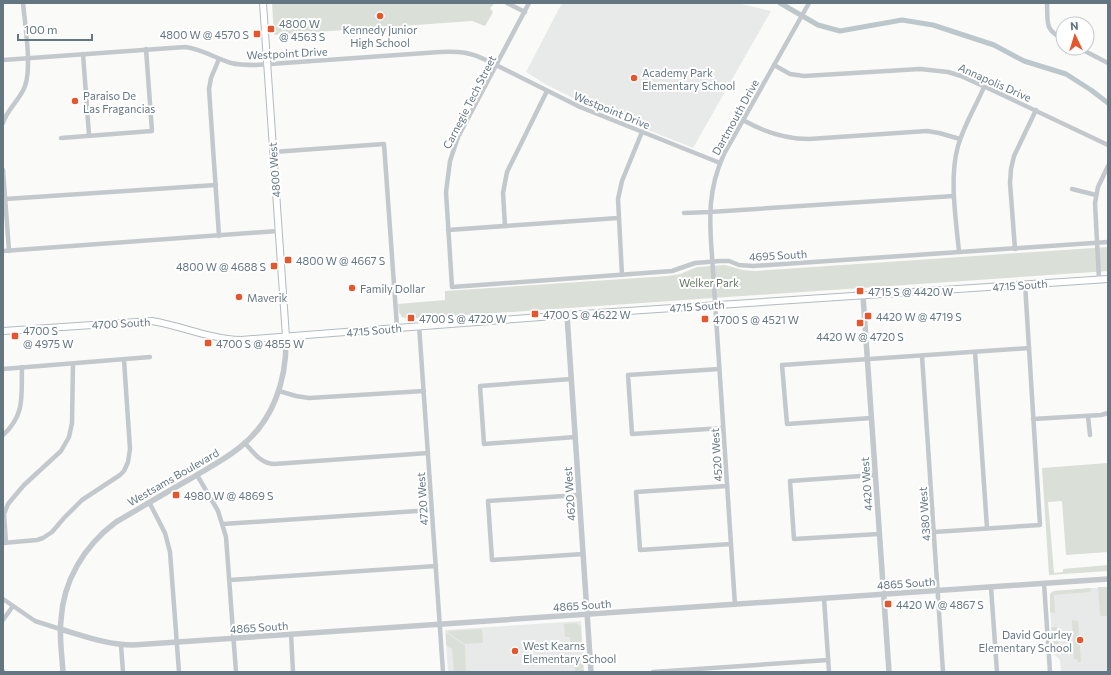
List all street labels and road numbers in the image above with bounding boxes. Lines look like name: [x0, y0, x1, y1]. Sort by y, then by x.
street label: Westpoint Drive: [246, 44, 328, 62]
street label: Carnegie Tech Street: [440, 53, 498, 151]
street label: Annapolis Drive: [957, 60, 1034, 104]
street label: Dartmouth Drive: [709, 77, 761, 157]
street label: Westpoint Drive: [572, 89, 652, 131]
street label: 4800 West: [266, 141, 282, 198]
street label: 4695 South: [749, 247, 807, 263]
street label: 4715 South: [992, 277, 1048, 293]
street label: 4715 South: [669, 298, 725, 314]
street label: 4700 South: [91, 315, 151, 331]
street label: 4715 South: [346, 321, 402, 339]
street label: 4520 West: [708, 427, 724, 482]
street label: Westsams Boulevard: [125, 446, 221, 508]
street label: 4420 West: [858, 456, 874, 511]
street label: 4620 West: [561, 466, 577, 522]
street label: 4720 West: [414, 471, 430, 526]
street label: 4380 West: [916, 486, 932, 542]
street label: 4865 South: [876, 574, 936, 592]
street label: 4865 South: [552, 596, 612, 614]
street label: 4865 South: [229, 618, 289, 636]

